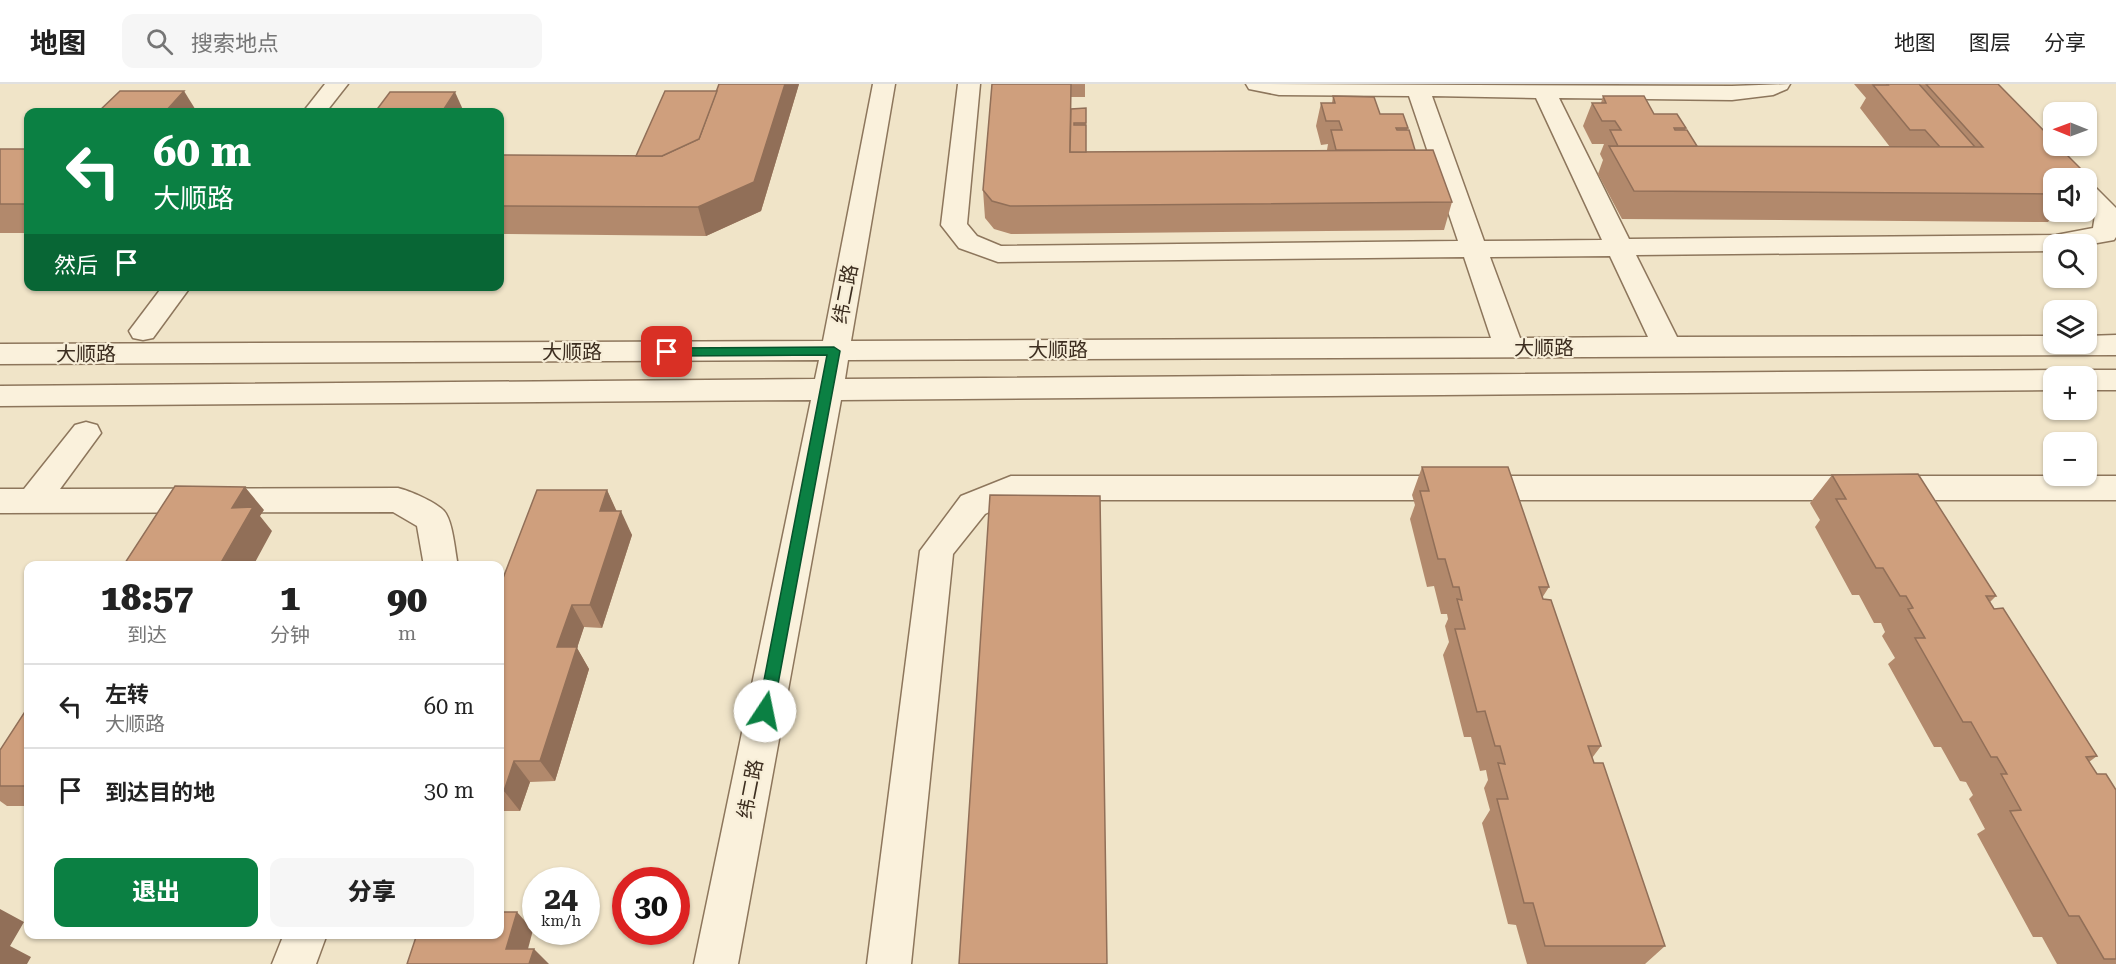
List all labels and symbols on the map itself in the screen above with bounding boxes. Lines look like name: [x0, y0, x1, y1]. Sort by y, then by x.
north arrow: [2043, 102, 2097, 156]
street label: 纬二路: [827, 262, 863, 326]
pin: [641, 326, 692, 377]
street label: 大顺路: [1514, 336, 1574, 360]
street label: 大顺路: [1028, 338, 1088, 362]
street label: 大顺路: [542, 340, 602, 364]
street label: 大顺路: [56, 342, 116, 366]
position arrow: [733, 679, 797, 743]
street label: 纬二路: [732, 757, 768, 821]
speed limit sign: 30: [612, 867, 690, 945]

